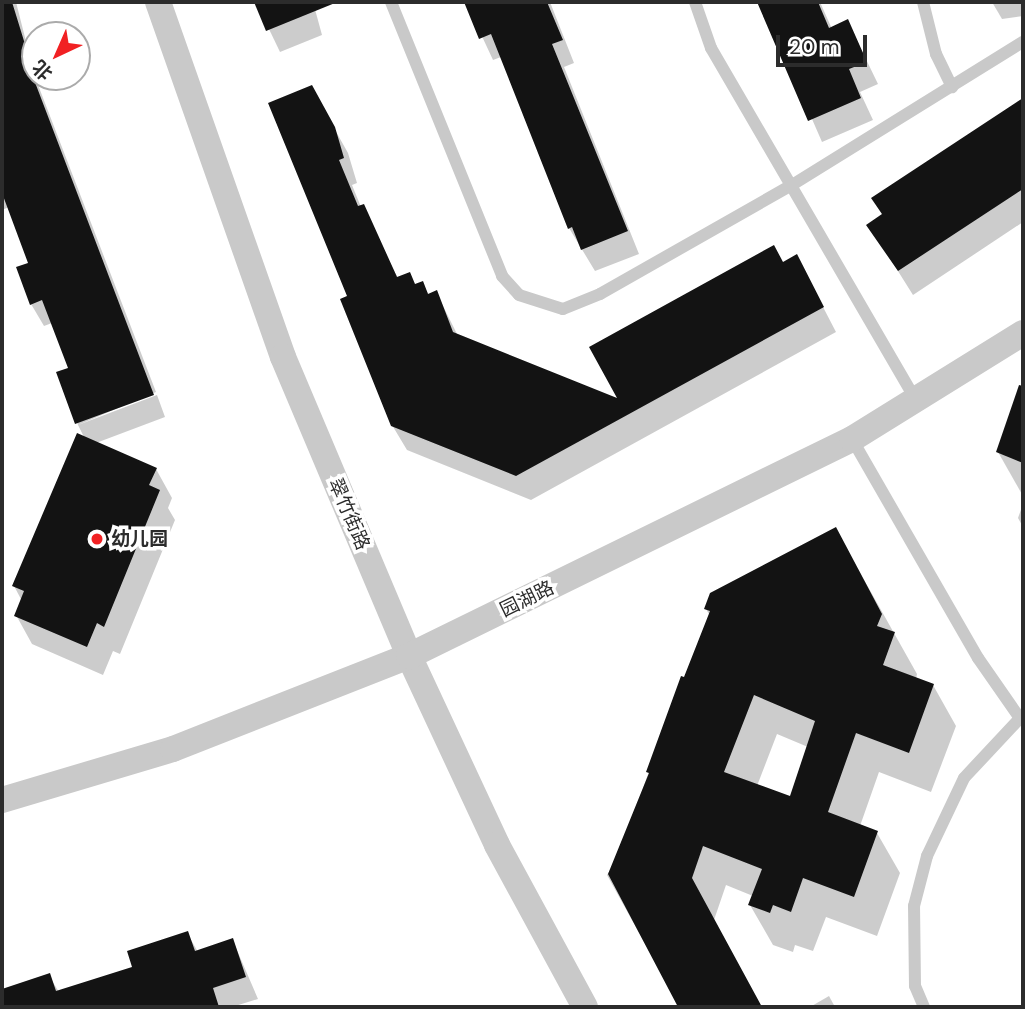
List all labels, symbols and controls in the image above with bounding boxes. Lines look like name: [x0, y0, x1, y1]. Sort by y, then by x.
north arrow: [21, 21, 91, 91]
scale bar: [780, 21, 871, 65]
text: 20 m: [789, 33, 840, 61]
text: 北: [27, 54, 58, 86]
street label: 翠竹街路: [324, 475, 374, 553]
place label: 幼儿园: [111, 528, 168, 550]
marker: 幼儿园: [89, 531, 105, 547]
street label: 园湖路: [496, 576, 558, 622]

